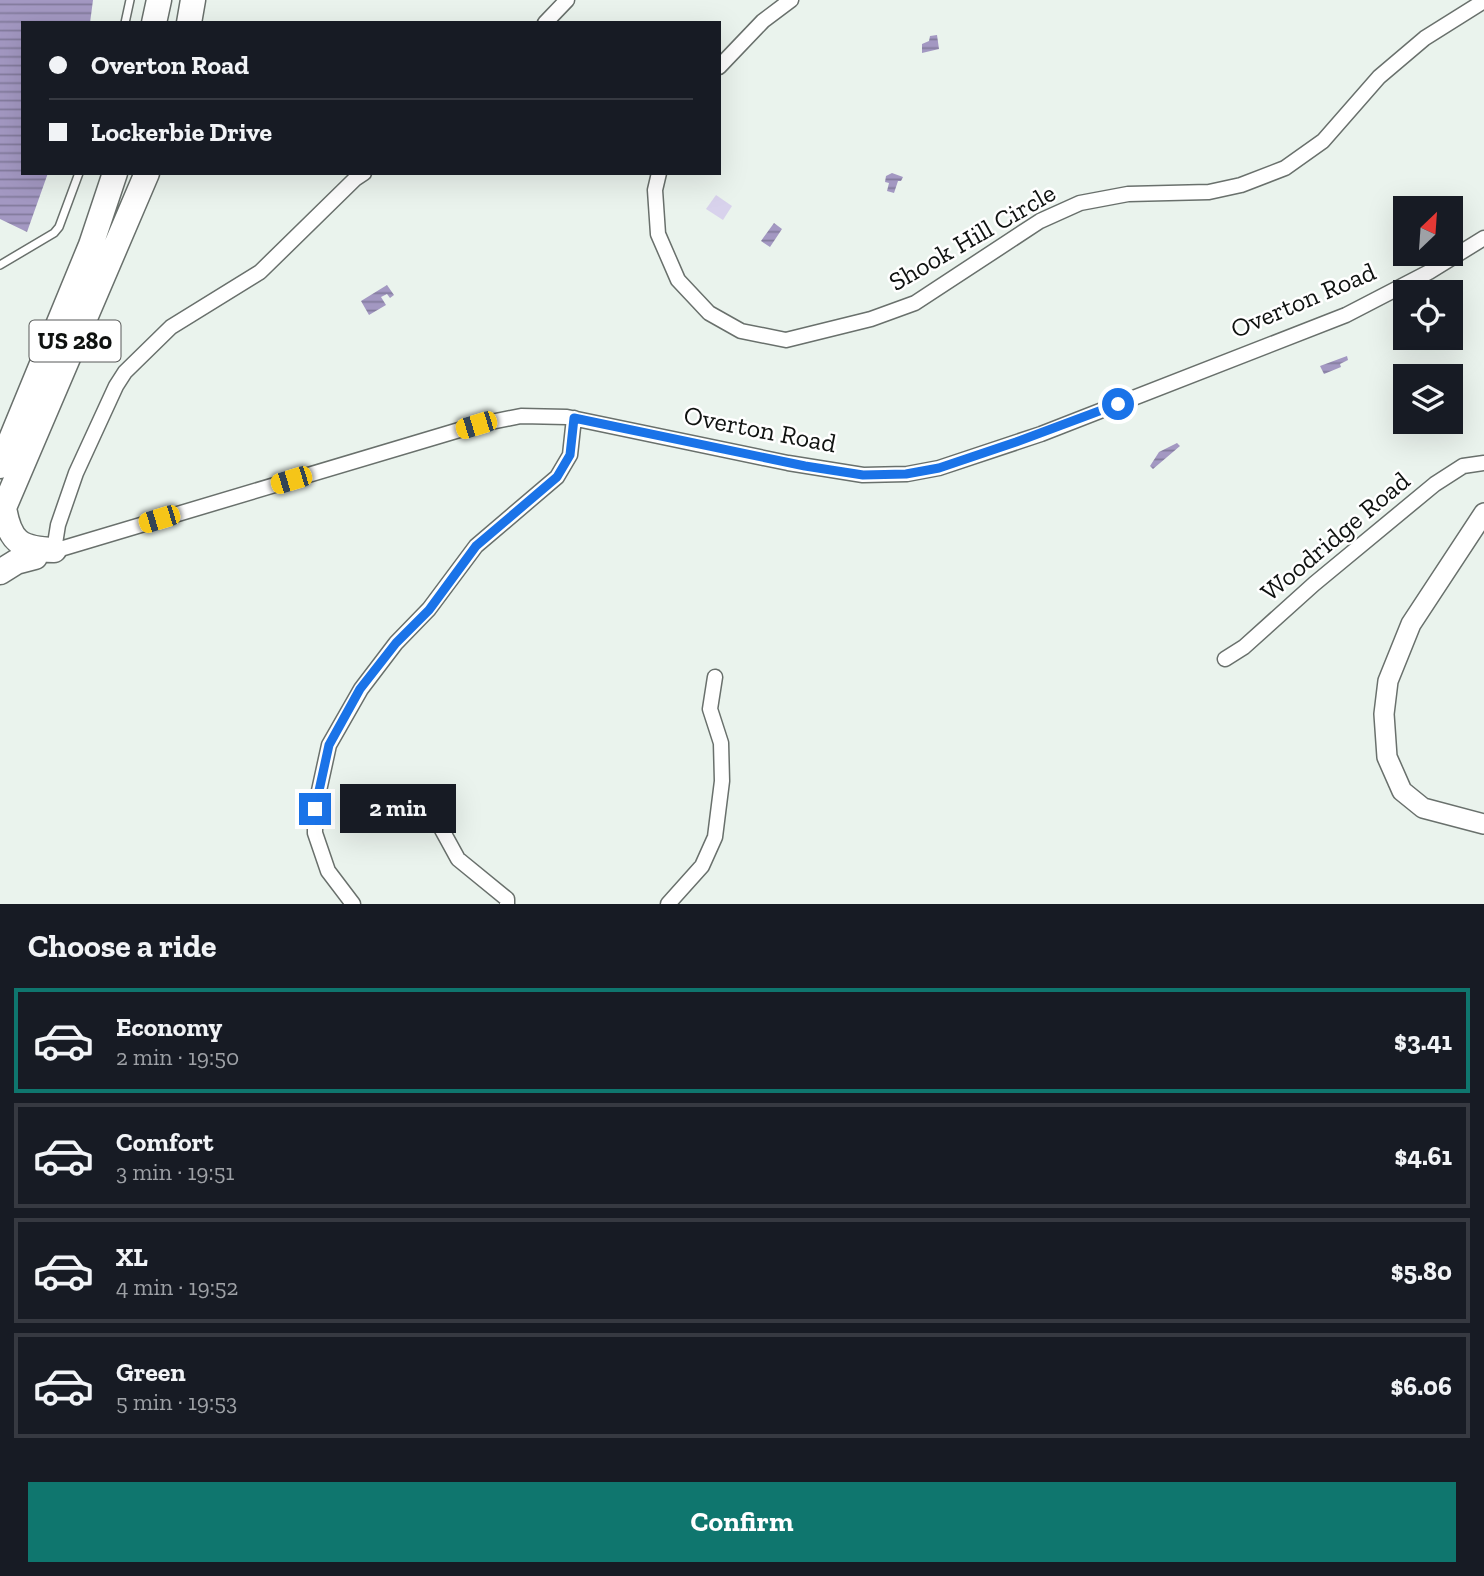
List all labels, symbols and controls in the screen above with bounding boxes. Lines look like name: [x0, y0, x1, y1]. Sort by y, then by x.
text: Overton Road: [91, 49, 249, 81]
text: Lockerbie Drive: [91, 116, 272, 148]
street label: Shook Hill Circle: [883, 176, 1061, 298]
north arrow: [1393, 196, 1463, 266]
map controls: [1393, 196, 1463, 434]
street label: Overton Road: [1226, 255, 1380, 345]
button: locate: [1393, 280, 1463, 350]
road number: US 280: [29, 320, 120, 362]
button: layers: [1393, 364, 1463, 434]
route start: [1102, 388, 1134, 420]
street label: Overton Road: [681, 399, 839, 459]
car: [453, 409, 500, 441]
car: [268, 464, 315, 496]
street label: Woodridge Road: [1254, 464, 1416, 608]
car: [136, 503, 183, 535]
callout: 2 min: [340, 784, 455, 834]
route end: [299, 793, 331, 825]
text: 2 min: [369, 794, 427, 822]
text: Choose a ride: [28, 927, 216, 965]
icon: car: [32, 1009, 95, 1072]
text: Economy: [116, 1011, 222, 1043]
text: $3.41: [1394, 1025, 1452, 1057]
text: 2 min · 19:50: [116, 1043, 239, 1071]
icon: car: [32, 1124, 95, 1187]
text: Comfort: [116, 1126, 213, 1158]
text: $4.61: [1394, 1140, 1452, 1172]
text: 3 min · 19:51: [116, 1158, 234, 1186]
icon: car: [32, 1239, 95, 1302]
text: XL: [116, 1241, 148, 1273]
text: $5.80: [1391, 1255, 1452, 1287]
text: 4 min · 19:52: [116, 1273, 238, 1301]
icon: car: [32, 1354, 95, 1417]
text: Green: [116, 1356, 186, 1388]
text: $6.06: [1390, 1370, 1452, 1402]
text: 5 min · 19:53: [116, 1388, 237, 1416]
button: Confirm: [28, 1482, 1456, 1562]

